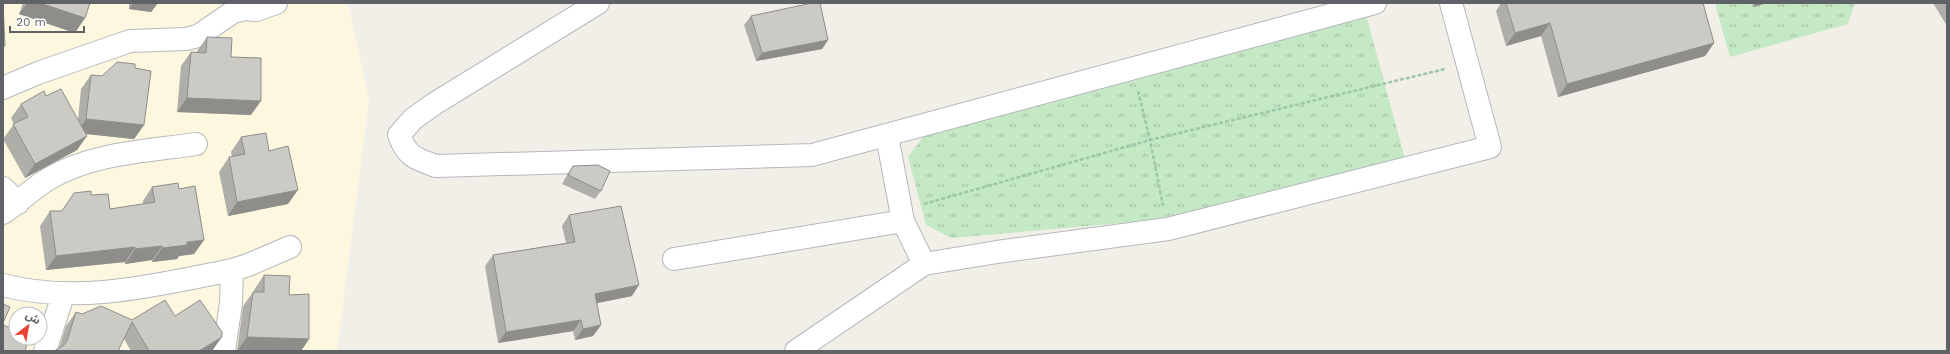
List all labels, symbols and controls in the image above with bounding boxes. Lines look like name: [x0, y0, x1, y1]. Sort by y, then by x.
scale bar: [10, 8, 84, 34]
text: 20 m: [16, 15, 46, 29]
north arrow: [8, 306, 48, 346]
text: ش: [23, 308, 43, 327]

